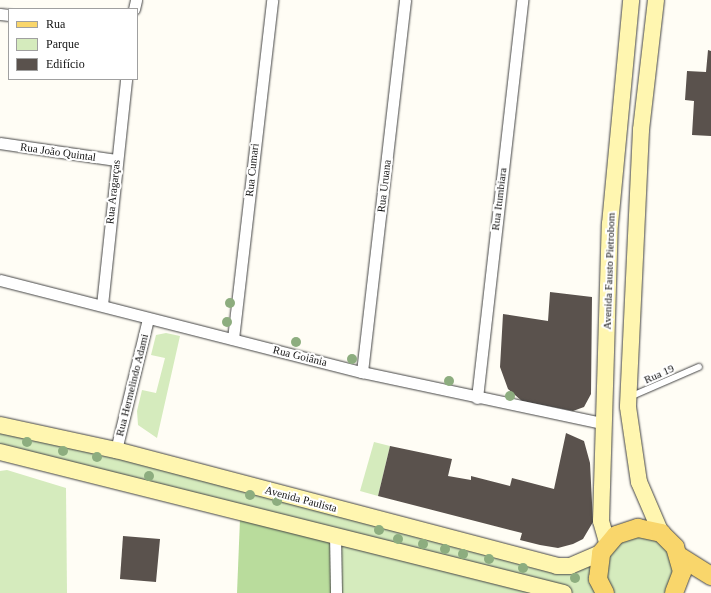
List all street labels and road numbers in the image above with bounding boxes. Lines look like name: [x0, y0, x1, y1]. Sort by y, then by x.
street label: Rua João Quintal: [19, 140, 97, 164]
street label: Rua Cumari: [243, 143, 261, 197]
street label: Rua Aragarças: [103, 159, 123, 225]
street label: Rua Uruana: [374, 159, 394, 213]
street label: Rua Itumbiara: [489, 167, 509, 231]
street label: Avenida Fausto Pietrobom: [600, 212, 618, 330]
street label: Rua Hermelindo Adami: [113, 332, 151, 438]
street label: Rua Goiânia: [272, 343, 328, 369]
street label: Rua 19: [642, 362, 676, 386]
street label: Avenida Paulista: [264, 483, 338, 515]

